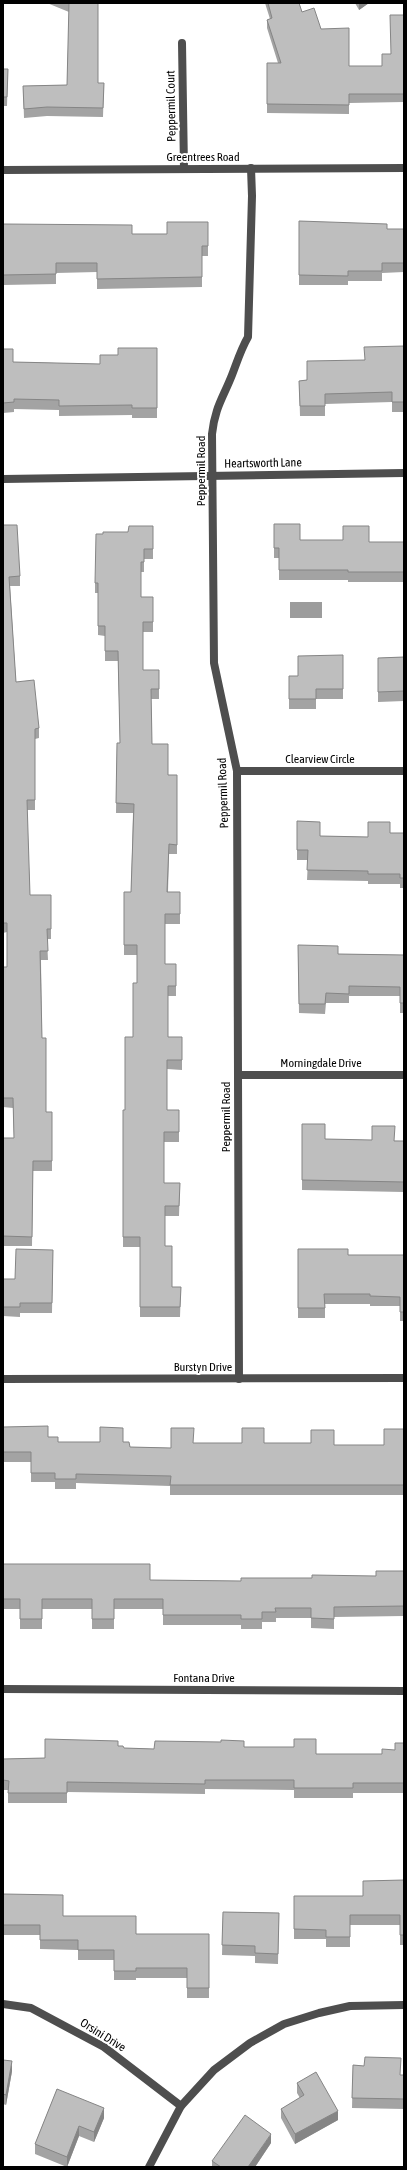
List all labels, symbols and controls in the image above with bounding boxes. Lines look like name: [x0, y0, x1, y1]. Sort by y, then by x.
street label: Peppermil Court: [163, 70, 179, 142]
street label: Greentrees Road: [166, 150, 240, 164]
street label: Peppermil Road: [194, 436, 208, 506]
street label: Heartsworth Lane: [224, 455, 302, 471]
street label: Clearview Circle: [285, 752, 355, 766]
street label: Peppermil Road: [215, 757, 231, 829]
street label: Morningdale Drive: [280, 1056, 362, 1070]
street label: Peppermil Road: [219, 1082, 233, 1152]
street label: Burstyn Drive: [174, 1360, 232, 1374]
street label: Fontana Drive: [173, 1671, 235, 1685]
street label: Orsini Drive: [78, 2016, 128, 2054]

